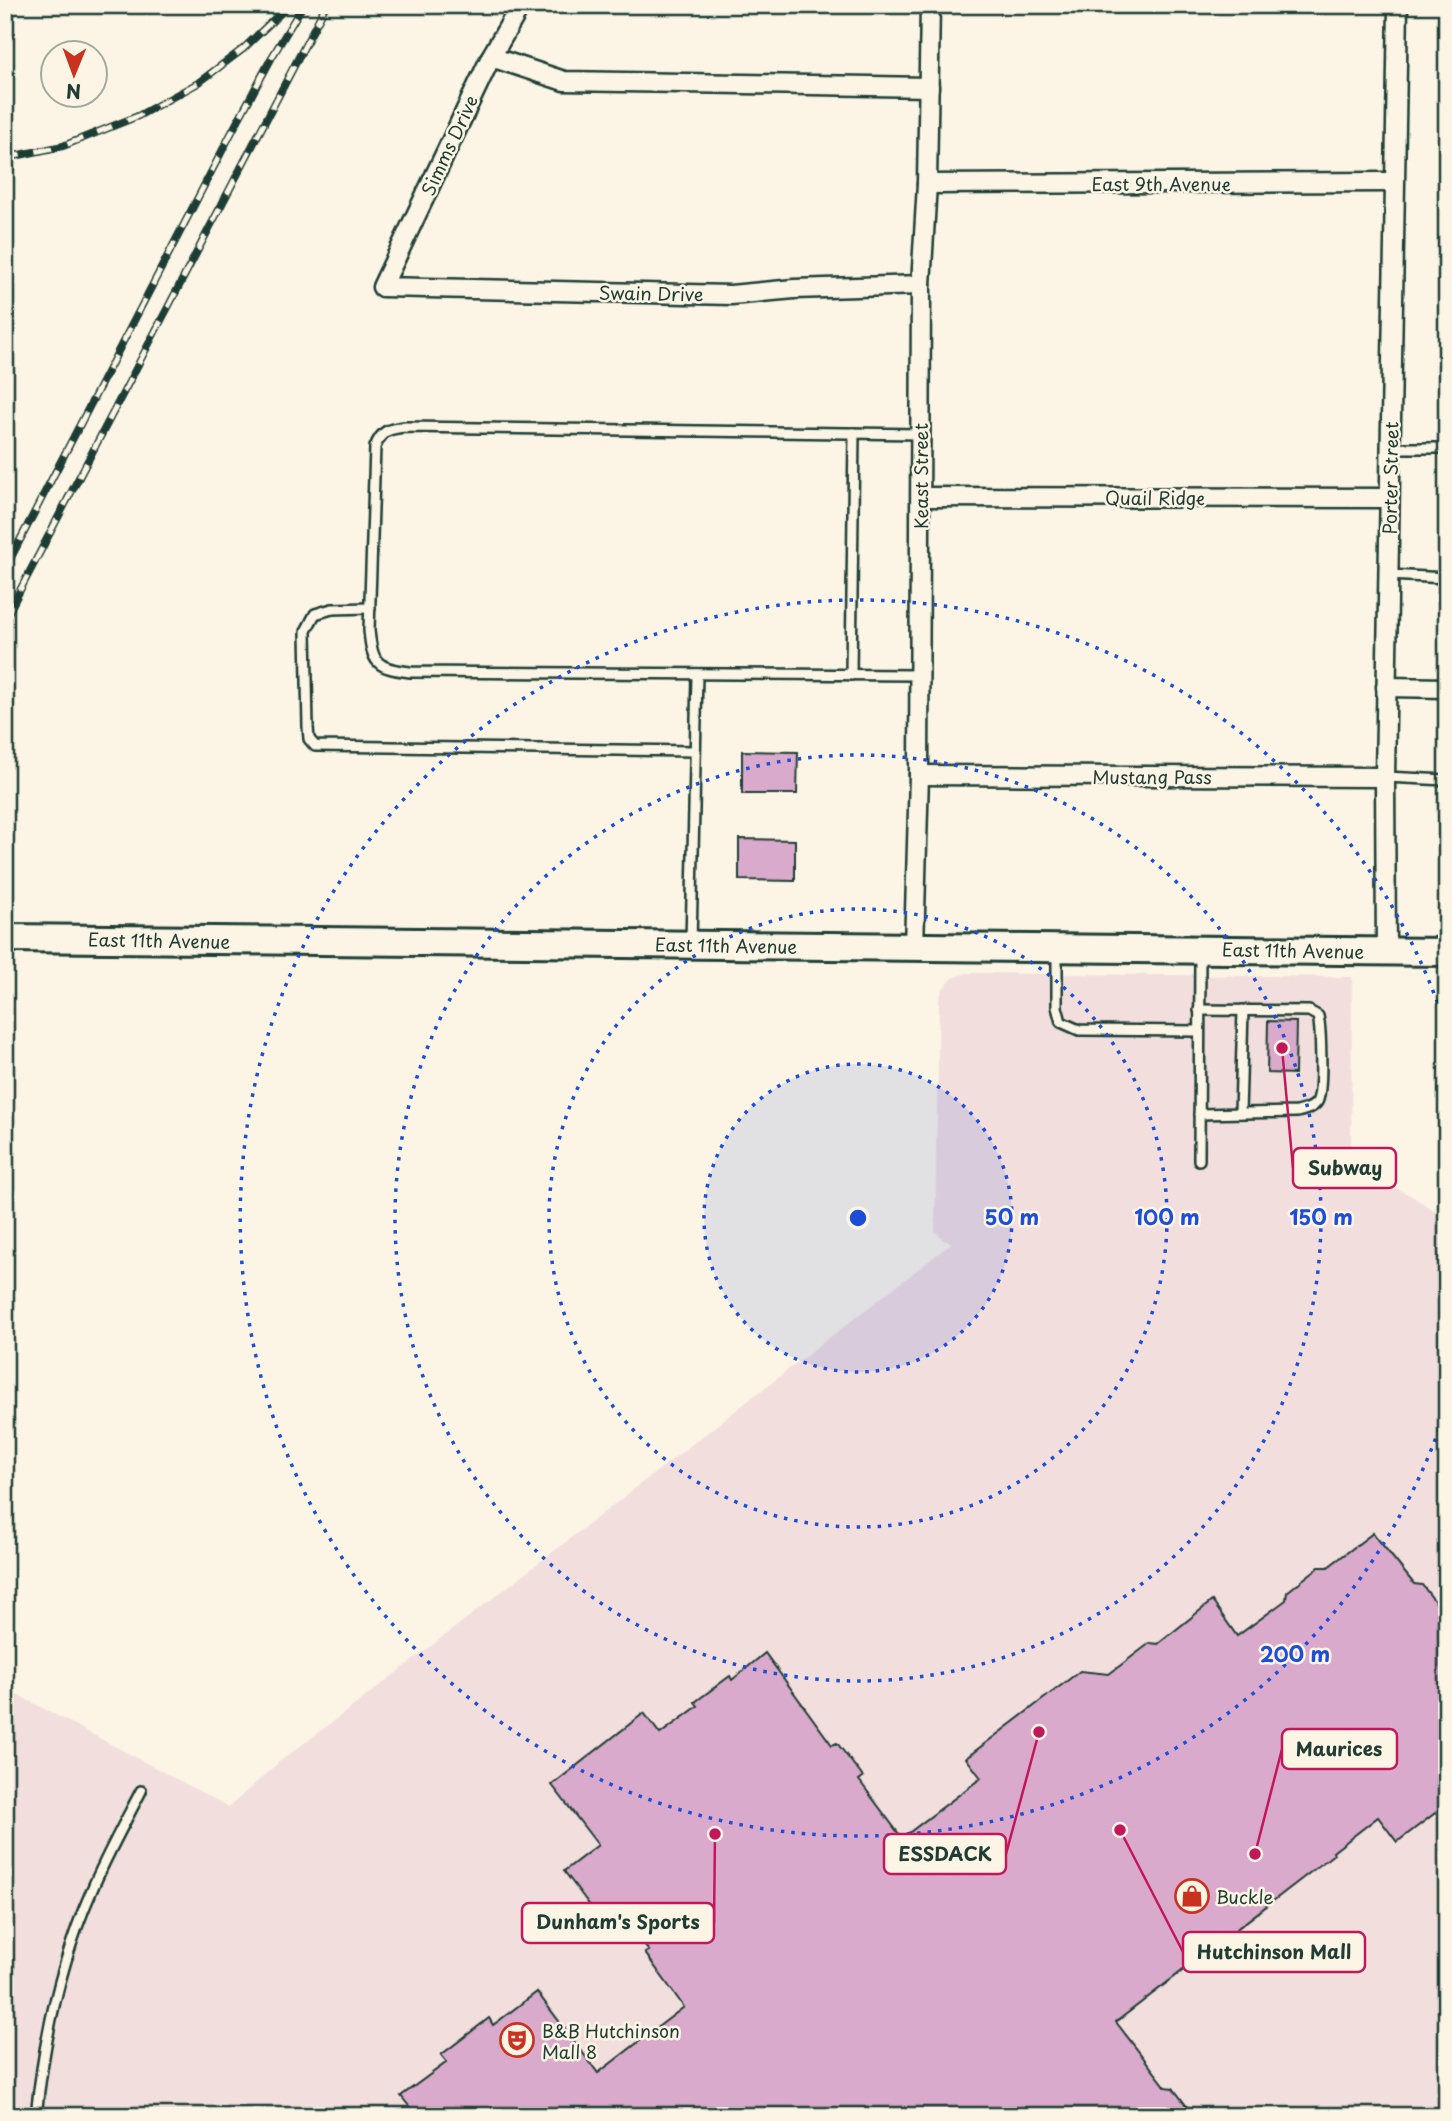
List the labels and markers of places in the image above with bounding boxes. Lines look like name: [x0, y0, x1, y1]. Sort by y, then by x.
callout: Subway: [1293, 1148, 1396, 1188]
centre of rings: [846, 1206, 870, 1230]
callout: Maurices: [1282, 1729, 1397, 1769]
callout: ESSDACK: [884, 1834, 1006, 1874]
shop icon: Buckle: [1173, 1877, 1211, 1915]
place label: Buckle: [1216, 1883, 1274, 1910]
callout: Dunham's Sports: [522, 1903, 714, 1943]
callout: Hutchinson Mall: [1183, 1932, 1365, 1972]
place label: B&B Hutchinson Mall 8: [542, 2017, 680, 2065]
theatre icon: B&B Hutchinson Mall 8: [498, 2021, 536, 2059]

